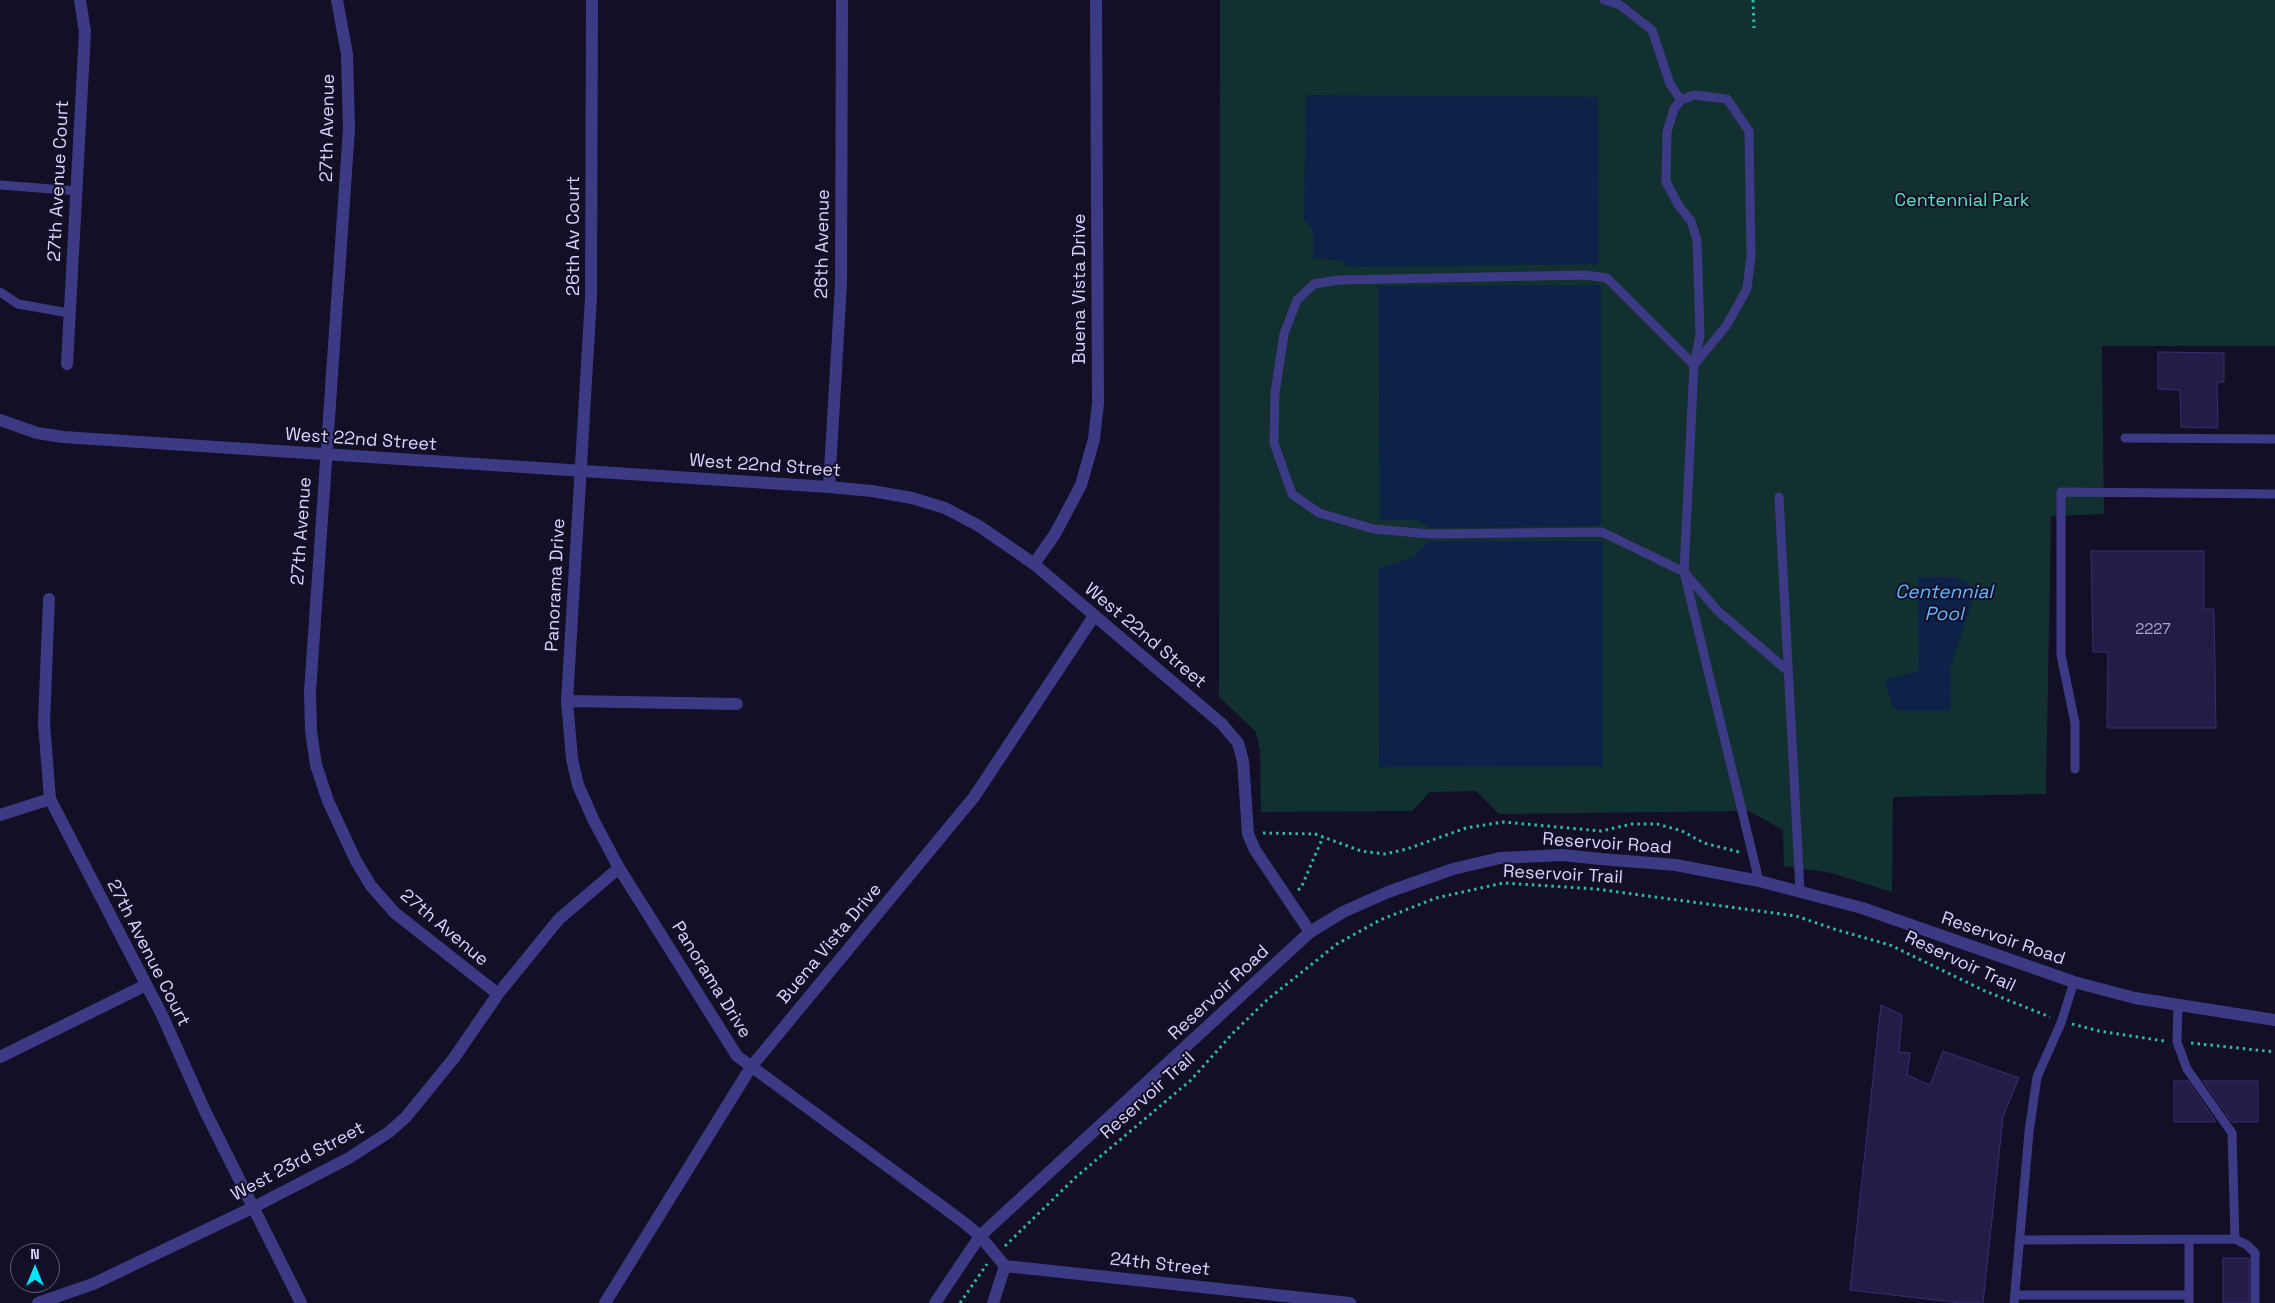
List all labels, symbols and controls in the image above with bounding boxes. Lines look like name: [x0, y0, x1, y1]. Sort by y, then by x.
street label: 27th Avenue: [316, 74, 340, 182]
street label: 27th Avenue Court: [44, 100, 74, 262]
street label: 26th Av Court: [563, 176, 585, 296]
street label: 26th Avenue: [811, 189, 835, 299]
park label: Centennial Park: [1895, 190, 2029, 212]
street label: Buena Vista Drive: [1069, 214, 1091, 364]
street label: West 22nd Street: [284, 424, 438, 456]
street label: West 22nd Street: [688, 450, 842, 482]
street label: 27th Avenue: [287, 476, 317, 586]
street label: Panorama Drive: [542, 518, 570, 652]
street label: West 22nd Street: [1080, 579, 1210, 693]
water label: Centennial Pool: [1895, 582, 1993, 626]
house number: 2227: [2135, 621, 2171, 639]
street label: Reservoir Road: [1542, 829, 1672, 859]
street label: Reservoir Trail: [1502, 861, 1624, 889]
street label: 27th Avenue Court: [102, 876, 194, 1030]
street label: Buena Vista Drive: [773, 879, 887, 1009]
street label: 27th Avenue: [396, 885, 492, 971]
street label: Reservoir Road: [1938, 908, 2068, 970]
street label: Panorama Drive: [666, 918, 756, 1042]
street label: Reservoir Trail: [1901, 927, 2019, 997]
street label: Reservoir Road: [1164, 941, 1274, 1045]
street label: Reservoir Trail: [1096, 1048, 1200, 1144]
street label: West 23rd Street: [228, 1118, 368, 1206]
north arrow: [10, 1243, 60, 1293]
text: N: [30, 1245, 40, 1263]
street label: 24th Street: [1109, 1249, 1211, 1281]

